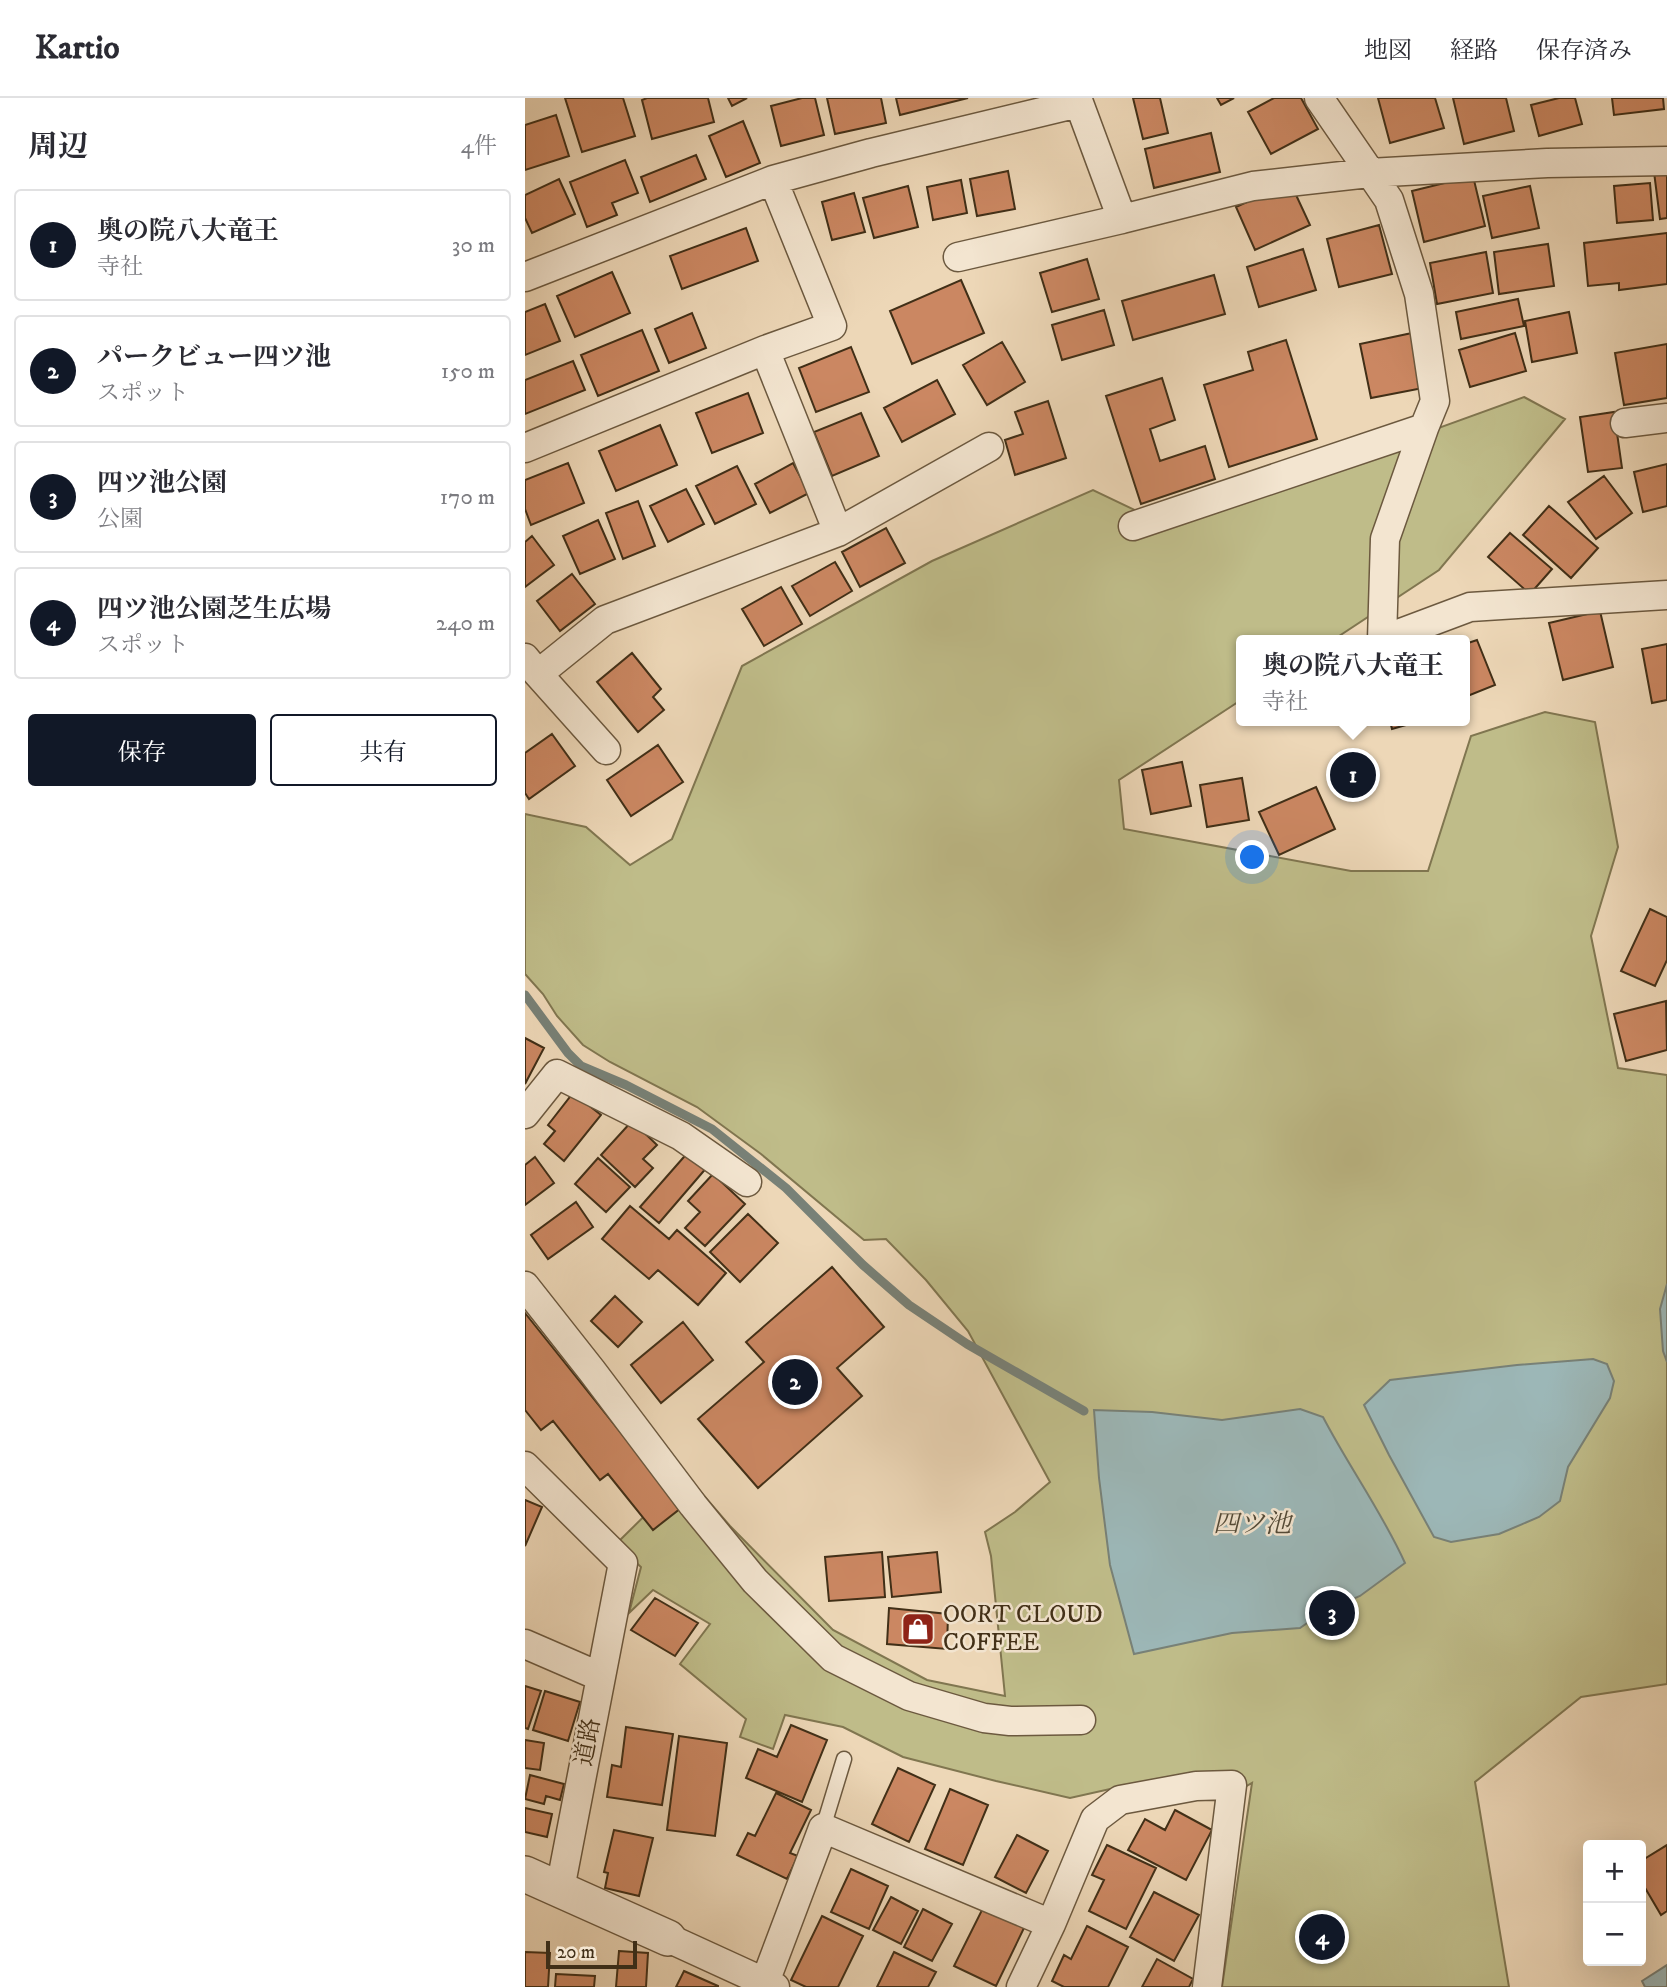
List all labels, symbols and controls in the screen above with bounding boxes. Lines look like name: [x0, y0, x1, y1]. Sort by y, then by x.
text: Kartio: [35, 28, 120, 69]
text: 地図: [1364, 36, 1412, 66]
text: 経路: [1450, 36, 1498, 66]
text: 保存済み: [1536, 36, 1632, 66]
text: 周辺: [28, 129, 88, 166]
text: 4件: [461, 132, 497, 161]
text: 奥の院八大竜王: [97, 215, 279, 248]
text: 1: [49, 231, 57, 260]
text: 30 m: [452, 231, 495, 260]
text: 寺社: [97, 253, 143, 282]
text: パークビュー四ツ池: [97, 341, 331, 374]
text: 2: [47, 357, 59, 386]
text: 150 m: [441, 357, 495, 386]
text: スポット: [97, 379, 189, 408]
text: 四ツ池公園: [97, 467, 227, 500]
text: 3: [49, 483, 57, 512]
text: 170 m: [440, 483, 495, 512]
text: 公園: [97, 505, 143, 534]
text: 四ツ池公園芝生広場: [97, 593, 331, 626]
text: 4: [46, 609, 60, 638]
text: 240 m: [436, 609, 495, 638]
text: スポット: [97, 631, 189, 660]
popup: [1236, 635, 1470, 726]
text: 奥の院八大竜王: [1262, 650, 1444, 683]
text: 寺社: [1262, 688, 1308, 717]
button: 保存: [28, 714, 256, 786]
button: 共有: [270, 714, 497, 786]
pin: 1: [1330, 749, 1376, 801]
your location: [1235, 840, 1269, 874]
pin: 2: [772, 1356, 818, 1408]
water label: 四ツ池: [1213, 1508, 1294, 1541]
pin: 3: [1309, 1587, 1355, 1639]
place label: OORT CLOUD COFFEE: [943, 1600, 1103, 1658]
shop icon: OORT CLOUD COFFEE: [899, 1610, 937, 1648]
street label: 道路: [569, 1716, 607, 1768]
map controls: [1583, 1840, 1646, 1966]
button: +: [1583, 1840, 1646, 1903]
button: −: [1583, 1903, 1646, 1966]
pin: 4: [1299, 1911, 1345, 1963]
scale bar: [546, 1938, 637, 1970]
text: 20 m: [557, 1941, 595, 1964]

